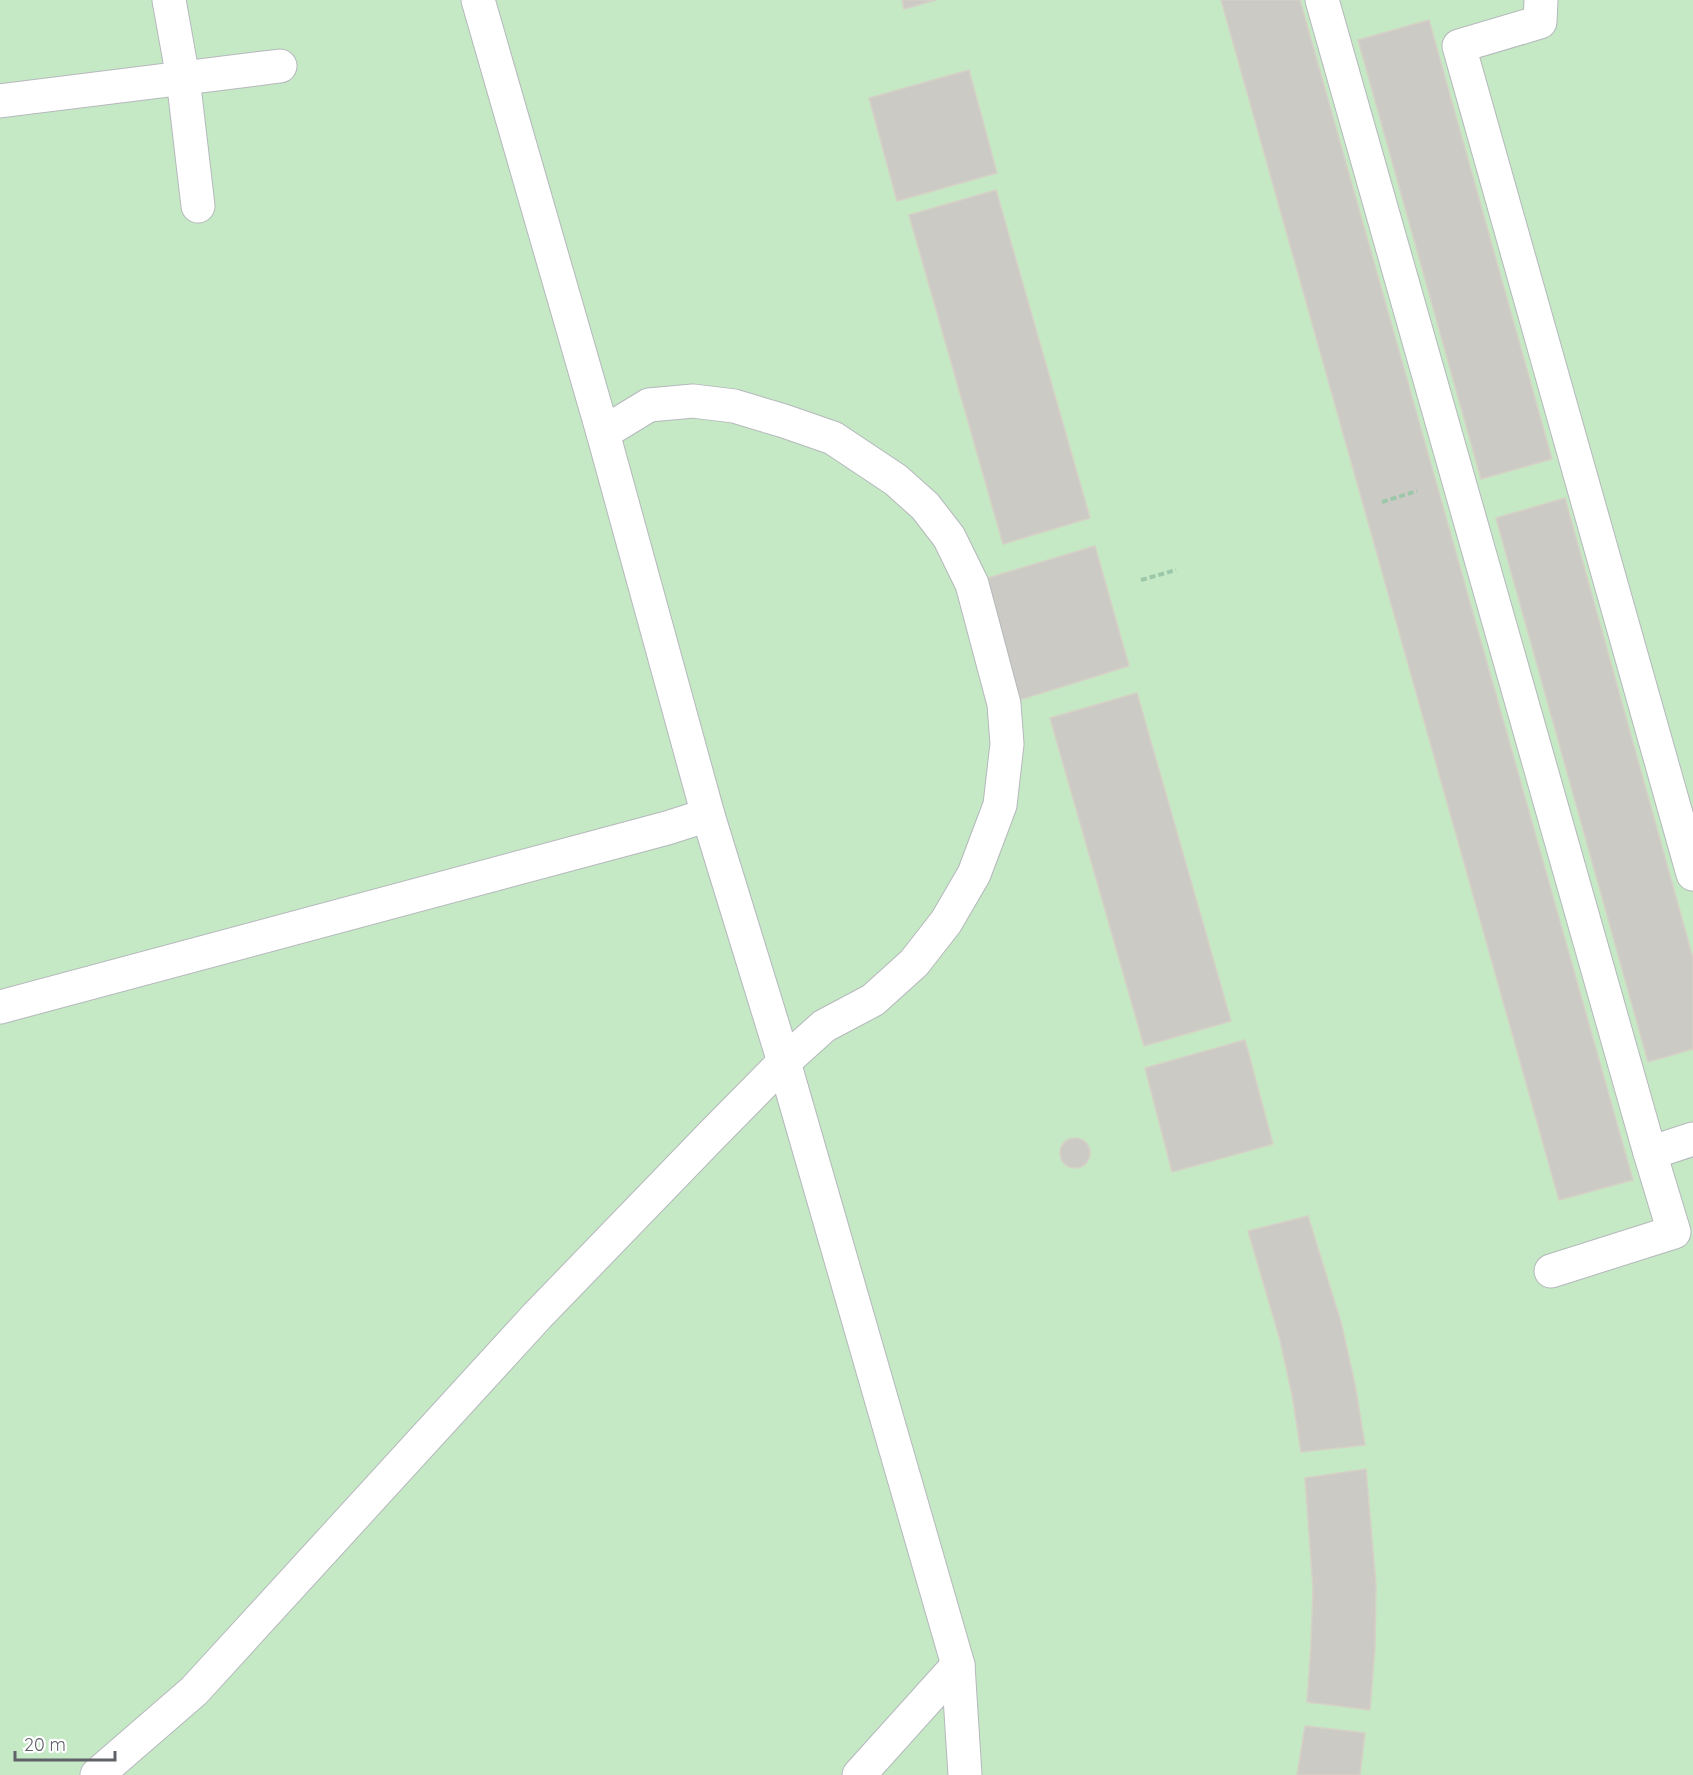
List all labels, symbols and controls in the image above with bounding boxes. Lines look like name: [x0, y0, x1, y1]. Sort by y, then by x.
scale bar: [15, 1724, 116, 1762]
text: 20 m: [24, 1733, 66, 1756]

